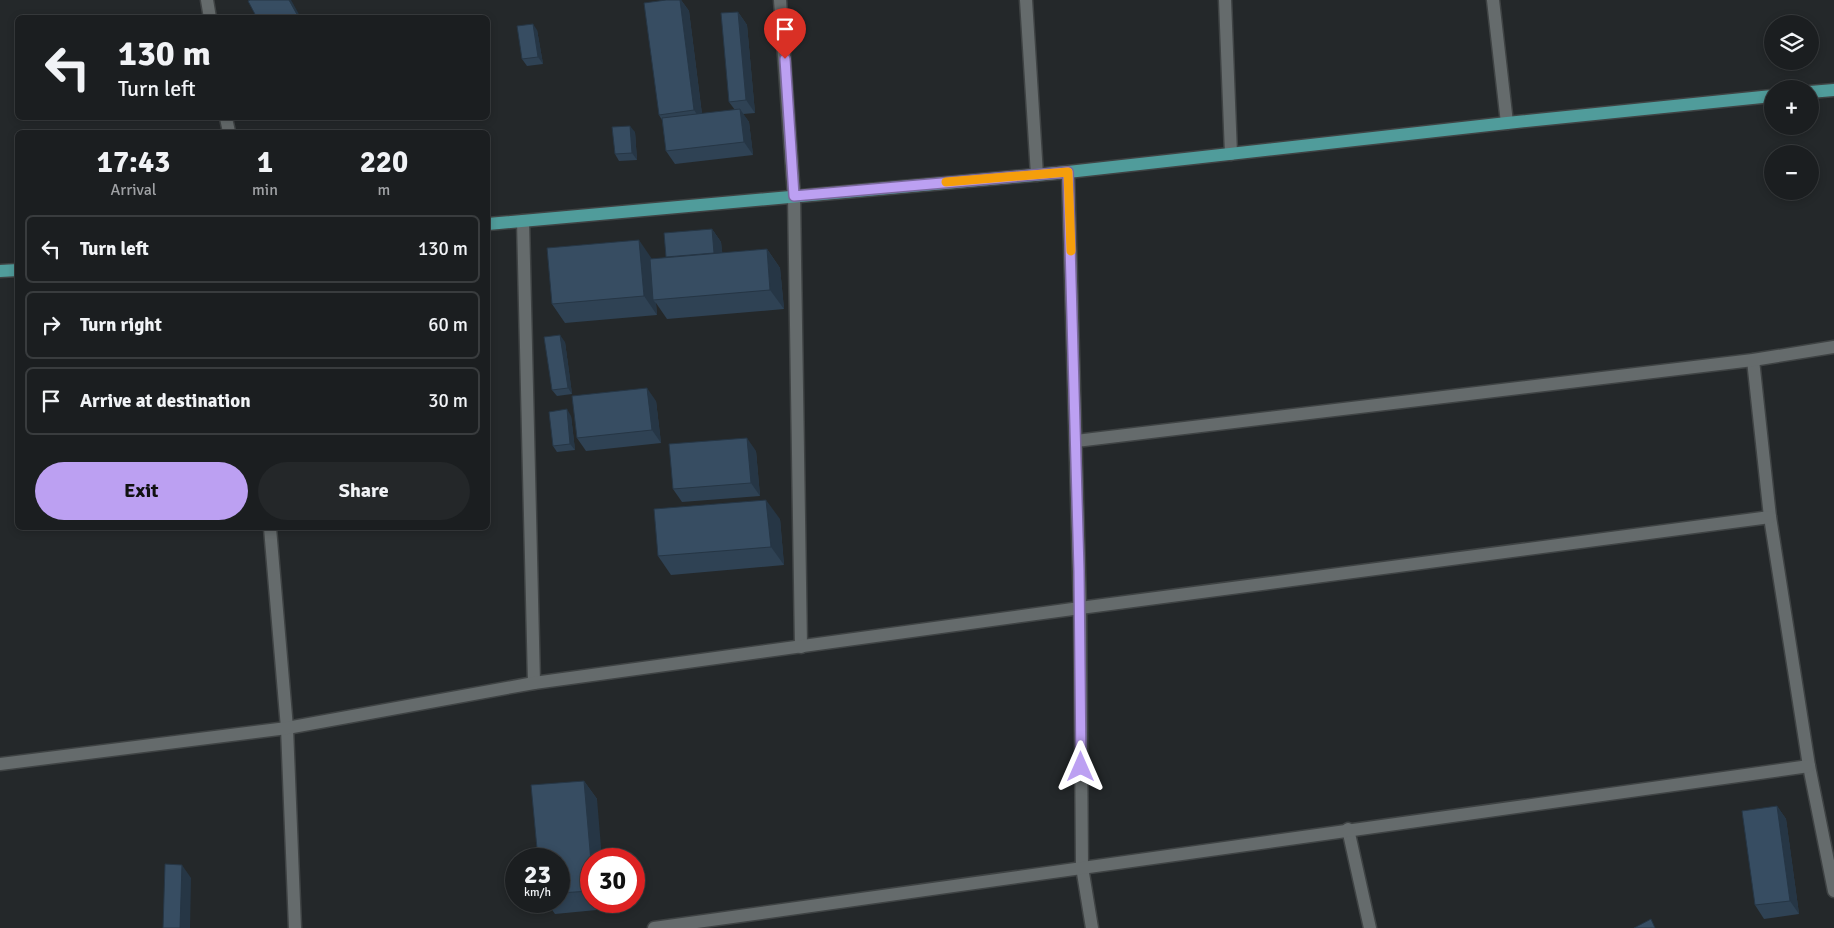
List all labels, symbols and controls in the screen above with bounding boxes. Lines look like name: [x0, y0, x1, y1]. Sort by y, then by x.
pin: [764, 8, 806, 59]
icon: arrive: [771, 15, 799, 43]
map controls: [1764, 15, 1819, 200]
button: layers: [1764, 15, 1819, 70]
text: 130 m: [118, 32, 211, 75]
icon: left: [35, 35, 100, 100]
text: Turn left: [118, 75, 196, 102]
button: +: [1764, 80, 1819, 135]
text: 17:43: [97, 144, 170, 181]
text: 1: [257, 144, 273, 181]
text: 220: [360, 144, 408, 181]
button: −: [1764, 145, 1819, 200]
text: Arrival: [110, 180, 157, 200]
text: min: [252, 180, 278, 200]
text: m: [378, 180, 390, 200]
icon: left: [37, 235, 65, 263]
text: Turn left: [80, 237, 149, 261]
text: 130 m: [418, 237, 468, 261]
icon: right: [37, 311, 65, 339]
text: Turn right: [80, 313, 162, 337]
text: 60 m: [428, 313, 468, 337]
icon: arrive: [37, 387, 65, 415]
text: Arrive at destination: [80, 389, 251, 413]
text: 30 m: [428, 389, 468, 413]
button: Exit: [35, 462, 248, 520]
button: Share: [258, 462, 470, 520]
position arrow: [1054, 740, 1106, 792]
speed limit sign: 30: [580, 848, 645, 913]
text: 23: [524, 859, 551, 890]
text: km/h: [524, 885, 551, 900]

